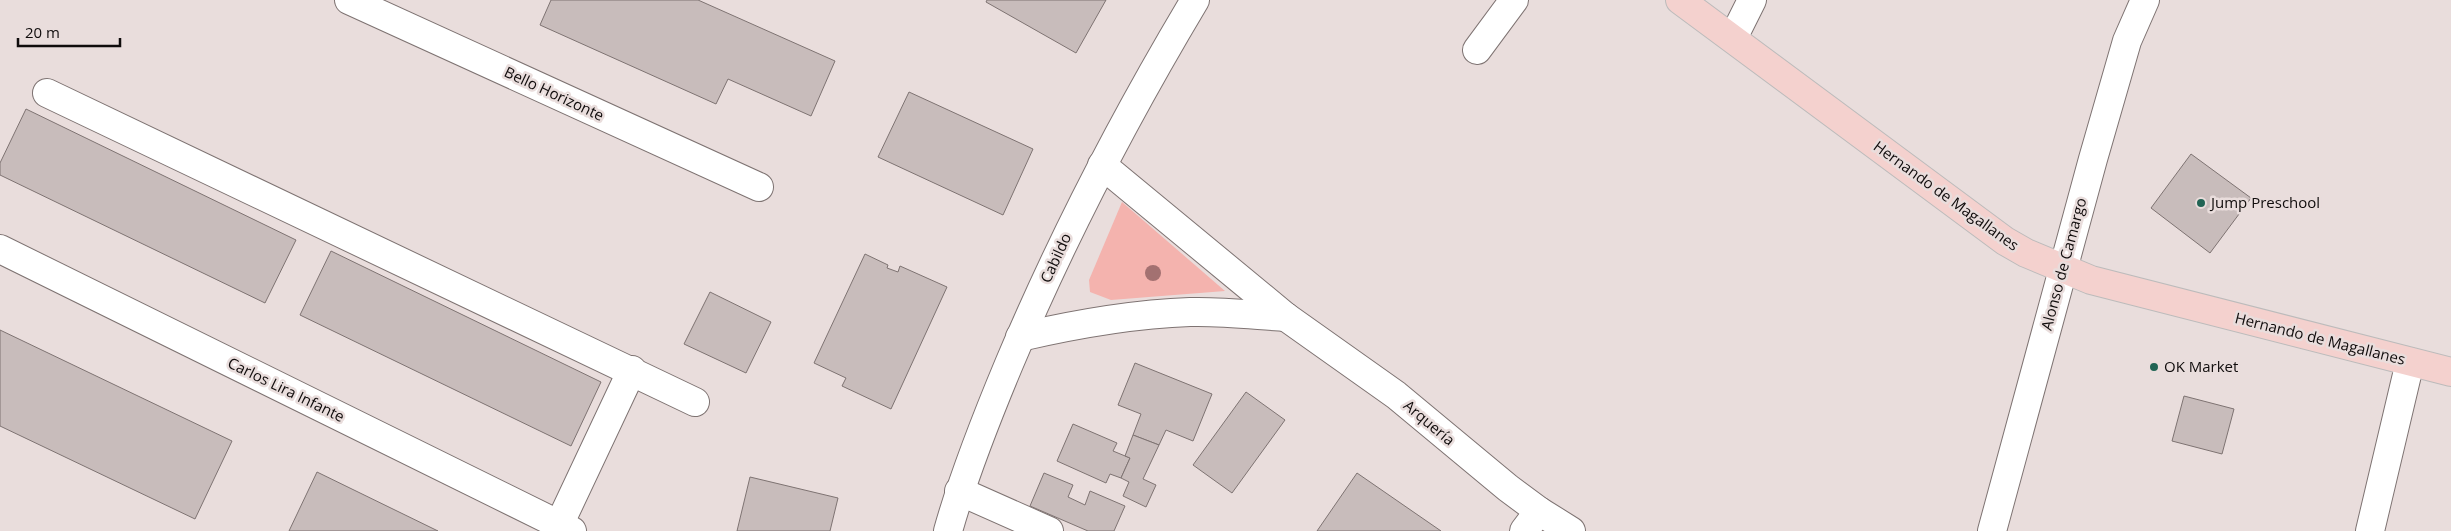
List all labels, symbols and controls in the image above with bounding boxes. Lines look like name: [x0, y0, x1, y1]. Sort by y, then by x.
scale bar: [18, 15, 120, 47]
text: 20 m: [25, 22, 60, 42]
street label: Bello Horizonte: [501, 61, 607, 125]
street label: Hernando de Magallanes: [1870, 136, 2023, 255]
place label: Jump Preschool: [2209, 192, 2320, 212]
street label: Alonso de Camargo: [2036, 195, 2090, 332]
marker: Jump Preschool: [2195, 197, 2207, 209]
street label: Cabildo: [1035, 229, 1075, 286]
street label: Hernando de Magallanes: [2233, 307, 2408, 369]
street label: Carlos Lira Infante: [225, 352, 348, 426]
place label: OK Market: [2164, 356, 2238, 376]
marker: OK Market: [2148, 361, 2160, 373]
street label: Arquería: [1400, 395, 1459, 449]

